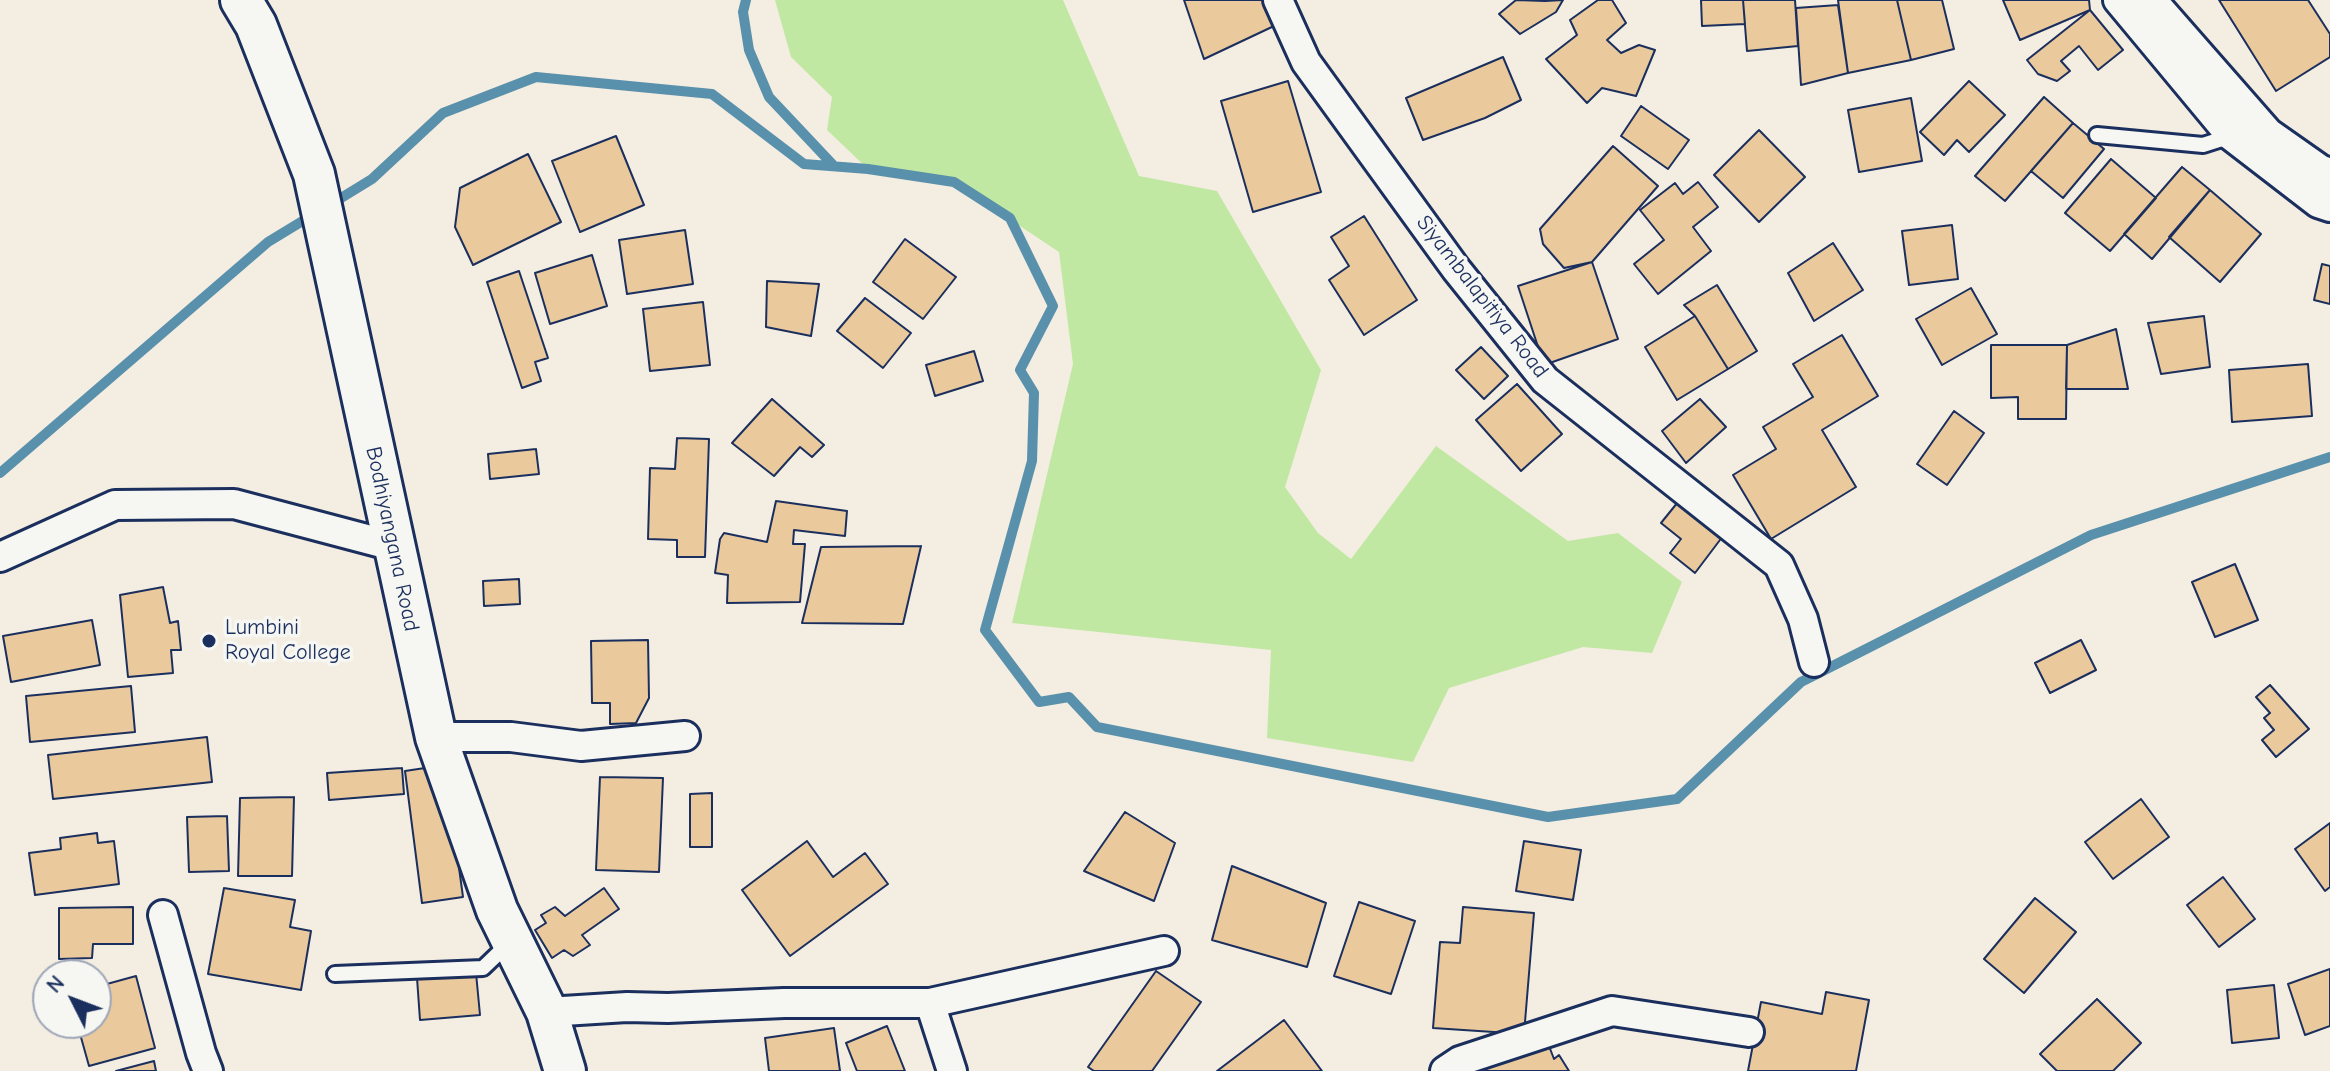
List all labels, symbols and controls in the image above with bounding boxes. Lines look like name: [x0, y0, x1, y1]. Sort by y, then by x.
street label: Siyambalapitiya Road: [1410, 210, 1554, 384]
street label: Bodhiyangana Road: [360, 444, 424, 634]
place label: Lumbini Royal College: [225, 615, 351, 666]
marker: Lumbini Royal College: [200, 632, 218, 650]
north arrow: [32, 959, 112, 1039]
text: N: [41, 970, 70, 998]

